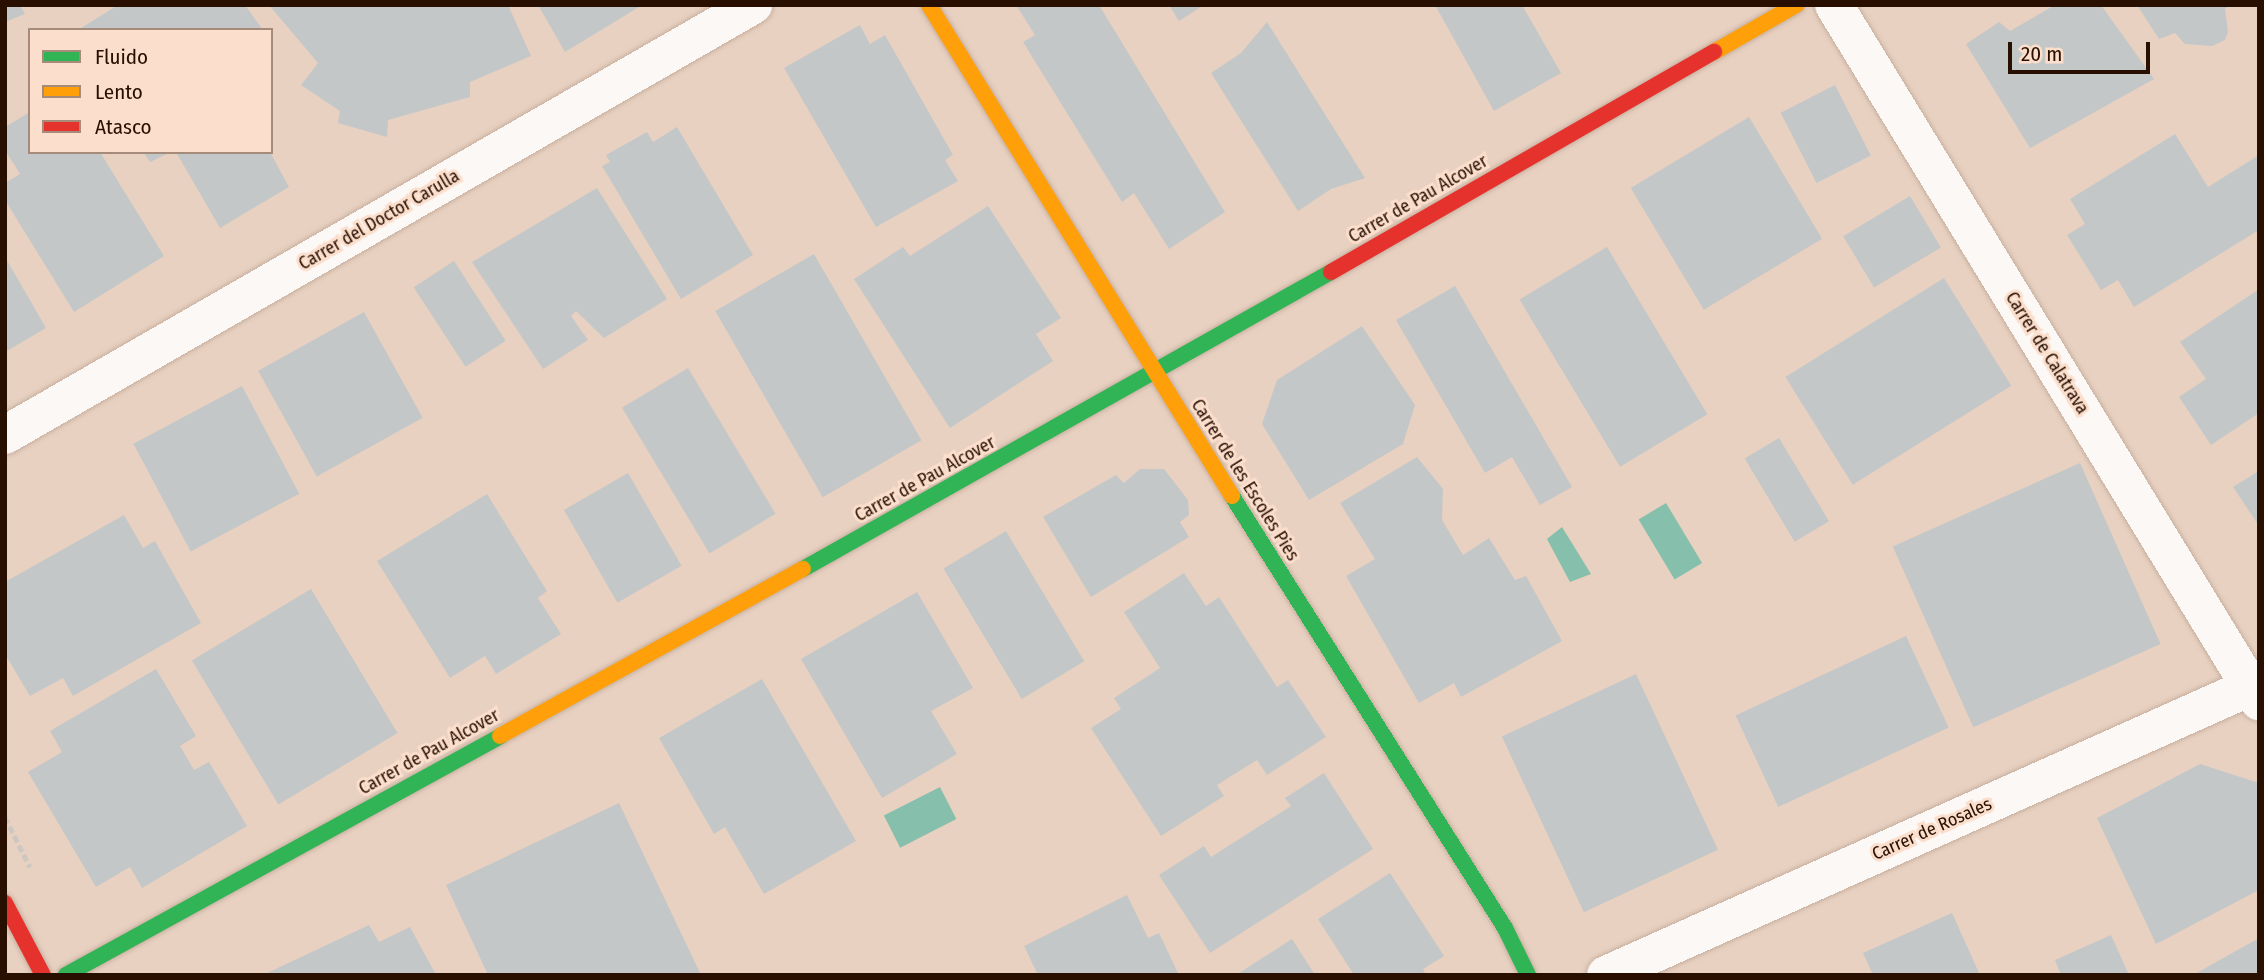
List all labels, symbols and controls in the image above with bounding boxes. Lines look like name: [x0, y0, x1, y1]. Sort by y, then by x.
legend: [28, 28, 273, 154]
scale bar: [2012, 28, 2154, 72]
text: 20 m: [2021, 41, 2062, 67]
text: Fluido: [95, 44, 148, 70]
text: Lento: [95, 79, 143, 105]
text: Atasco: [95, 114, 152, 140]
street label: Carrer de Pau Alcover: [1345, 150, 1491, 248]
street label: Carrer del Doctor Carulla: [295, 165, 463, 275]
street label: Carrer de Calatrava: [2001, 288, 2093, 418]
street label: Carrer de les Escoles Pies: [1186, 395, 1304, 565]
street label: Carrer de Pau Alcover: [851, 432, 999, 526]
street label: Carrer de Pau Alcover: [355, 705, 503, 799]
street label: Carrer de Rosales: [1869, 793, 1995, 865]

